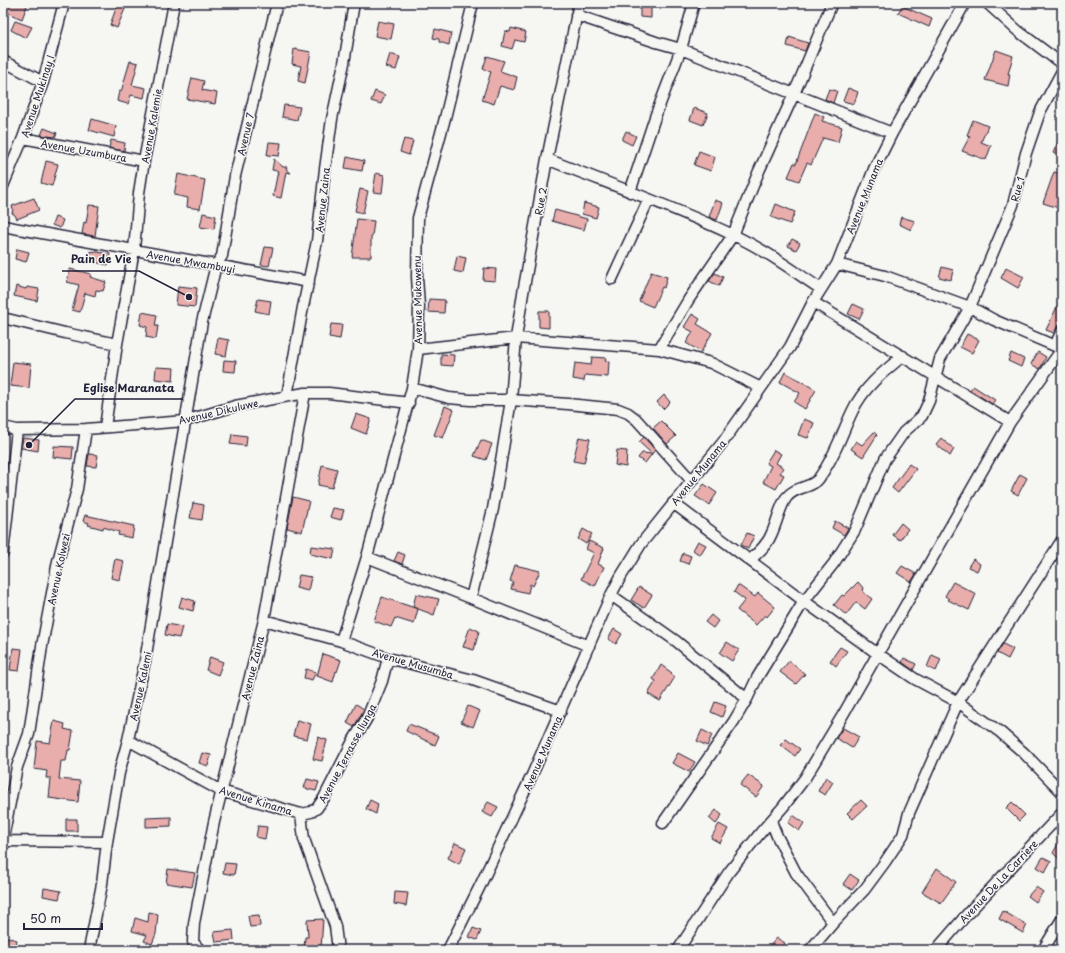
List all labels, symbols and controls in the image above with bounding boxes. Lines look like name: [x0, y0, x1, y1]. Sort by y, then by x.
street label: Avenue Mukinay I: [17, 53, 57, 139]
street label: Avenue Kalemie: [137, 87, 165, 165]
street label: Avenue 7: [233, 111, 257, 157]
street label: Avenue Uzumbura: [40, 135, 129, 165]
street label: Avenue Munama: [842, 155, 886, 236]
street label: Avenue Zaina: [311, 166, 333, 233]
street label: Rue 1: [1006, 175, 1028, 203]
street label: Rue 2: [530, 186, 550, 216]
street label: Avenue Mwambuyi: [145, 246, 237, 276]
callout: Pain de Vie: [62, 248, 139, 271]
text: Pain de Vie: [71, 250, 132, 267]
street label: Avenue Mukowenu: [409, 255, 425, 345]
callout: Eglise Maranata: [75, 376, 183, 399]
text: Eglise Maranata: [83, 379, 175, 396]
street label: Avenue Dikuluwe: [177, 395, 259, 427]
street label: Avenue Munama: [667, 435, 730, 508]
street label: Avenue Kolwezi: [43, 532, 73, 606]
street label: Avenue Zaina: [237, 634, 267, 702]
street label: Avenue Musumba: [371, 644, 456, 682]
street label: Avenue Kalemi: [125, 650, 155, 722]
street label: Avenue Terrasse Ilunga: [314, 700, 380, 805]
street label: Avenue Munama: [519, 712, 566, 793]
street label: Avenue Kinama: [218, 782, 295, 818]
street label: Avenue De La Carriere: [955, 836, 1041, 926]
scale bar: [24, 905, 102, 931]
text: 50 m: [30, 909, 61, 927]

